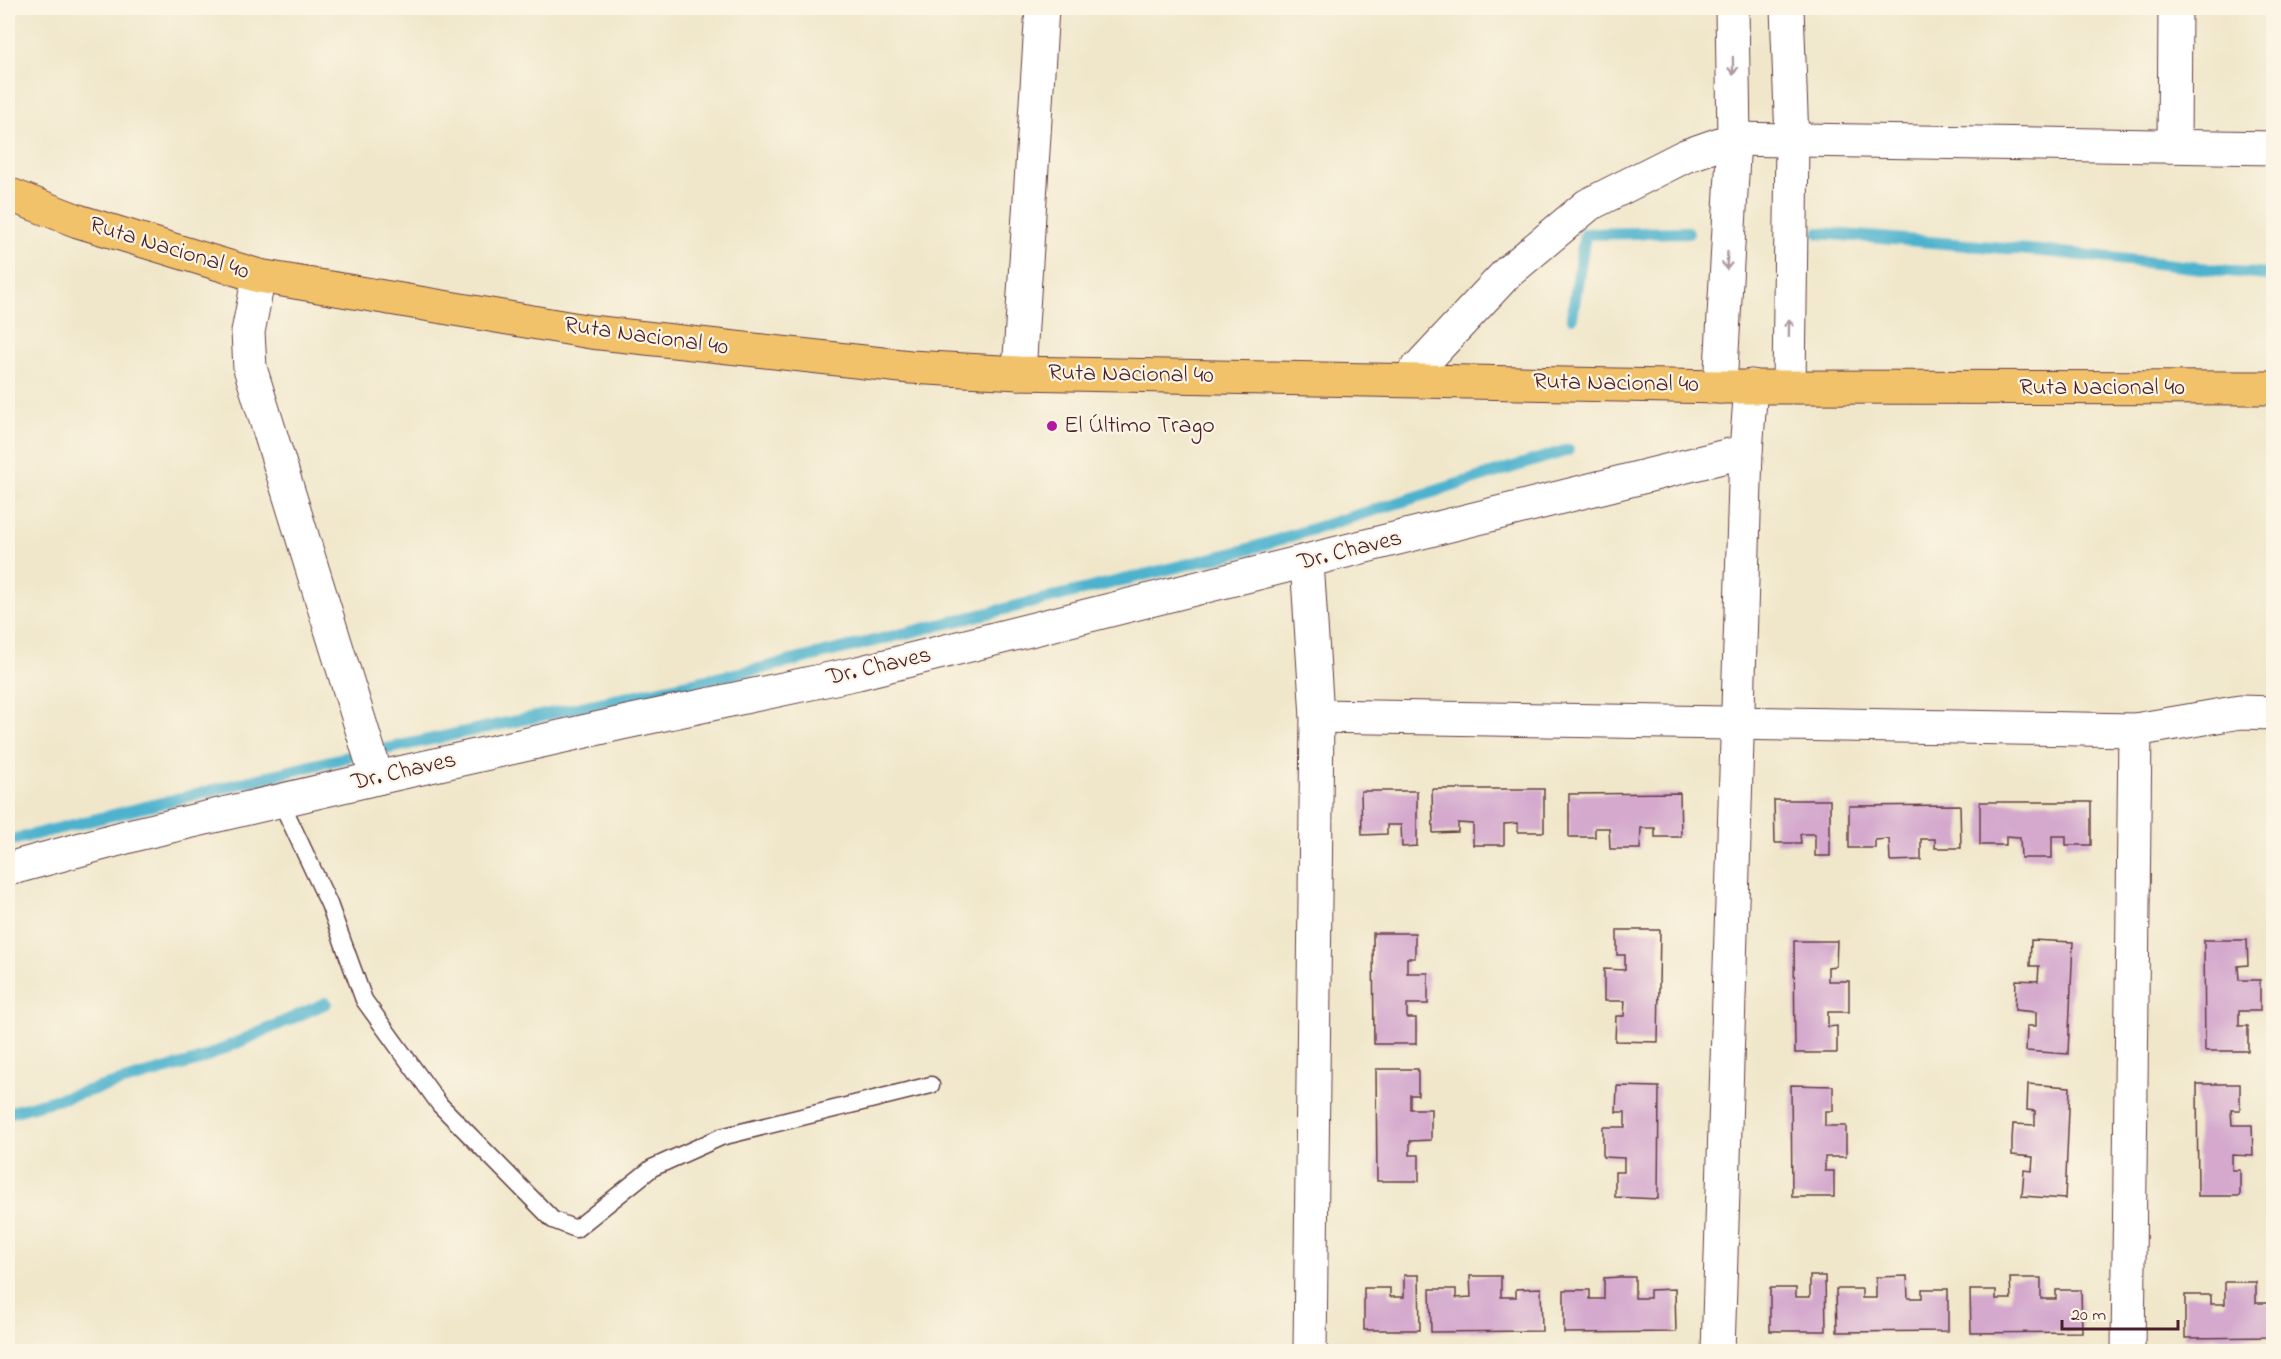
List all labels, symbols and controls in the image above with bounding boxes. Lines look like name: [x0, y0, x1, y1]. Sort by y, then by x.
one-way arrow: [1727, 55, 1739, 75]
street label: Ruta Nacional 40: [85, 208, 253, 290]
one-way arrow: [1722, 250, 1733, 270]
street label: Ruta Nacional 40: [562, 308, 730, 366]
one-way arrow: [1783, 318, 1795, 338]
street label: Ruta Nacional 40: [1048, 356, 1214, 394]
street label: Ruta Nacional 40: [1533, 365, 1699, 403]
street label: Ruta Nacional 40: [2019, 371, 2185, 406]
place label: El Último Trago: [1064, 409, 1215, 444]
marker: El Último Trago: [1045, 419, 1059, 433]
street label: Dr. Chaves: [1293, 521, 1406, 581]
street label: Dr. Chaves: [822, 638, 935, 696]
street label: Dr. Chaves: [347, 743, 460, 801]
scale bar: [2062, 1293, 2178, 1331]
text: 20 m: [2071, 1303, 2106, 1329]

